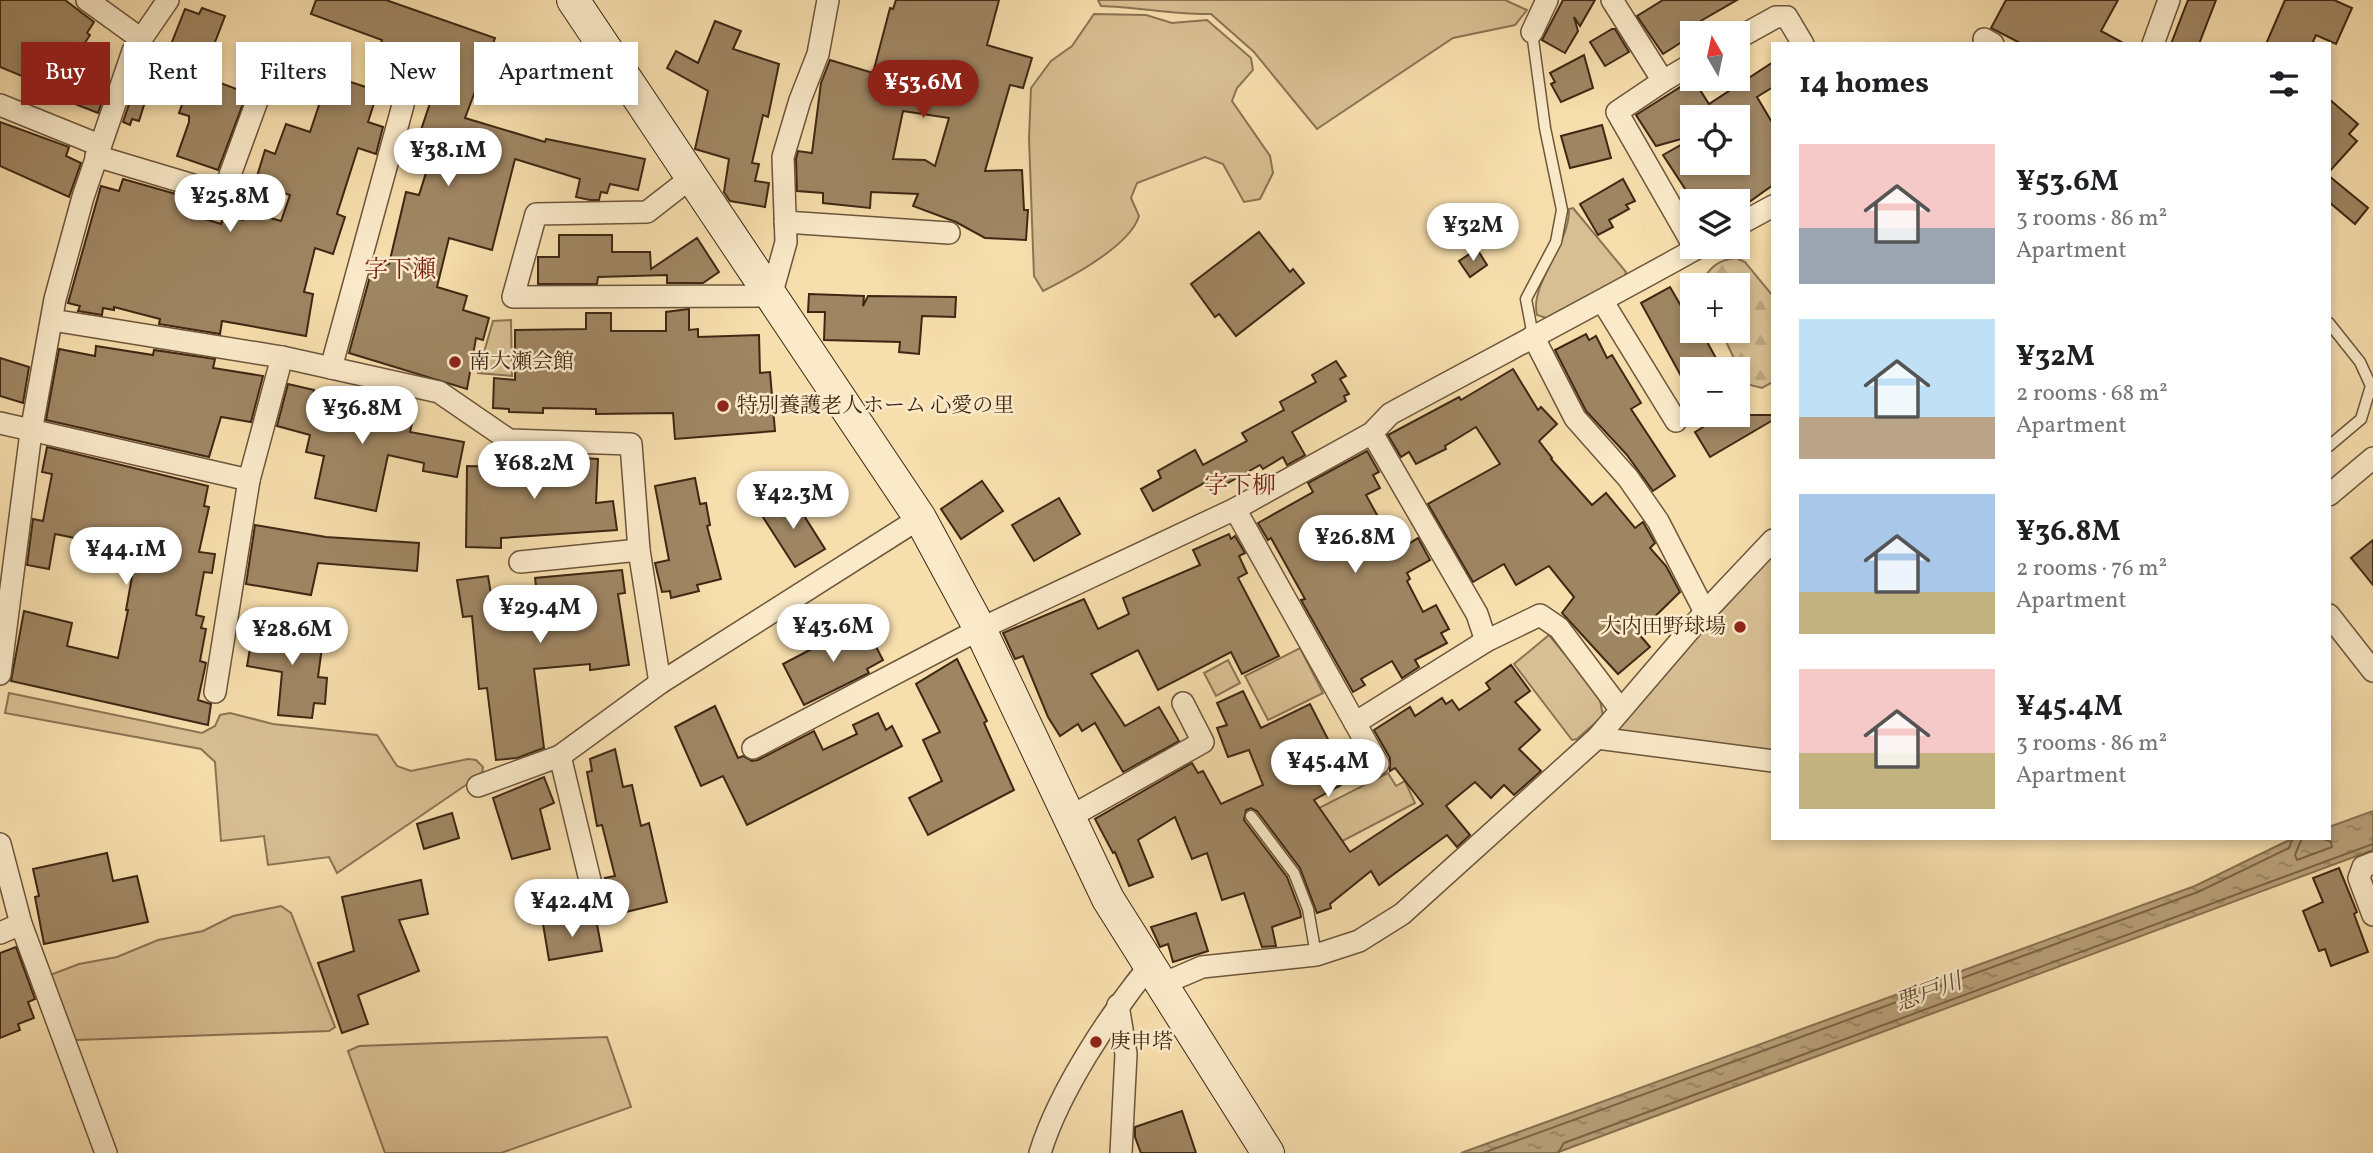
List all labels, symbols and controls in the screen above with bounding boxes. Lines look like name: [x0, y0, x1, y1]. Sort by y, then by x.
north arrow: [1680, 21, 1750, 91]
map controls: [1680, 21, 1750, 427]
chip: Buy: [21, 42, 110, 105]
chip: Rent: [124, 42, 222, 105]
chip: Filters: [236, 42, 351, 105]
chip: New: [365, 42, 460, 105]
chip: Apartment: [474, 42, 638, 105]
pin: ¥53.6M: [866, 60, 980, 120]
text: 14 homes: [1799, 63, 1929, 105]
icon: filters: [2265, 65, 2303, 103]
text: ¥53.6M: [884, 67, 962, 99]
button: locate: [1680, 105, 1750, 175]
pin: ¥38.1M: [391, 128, 505, 188]
text: ¥38.1M: [410, 135, 486, 167]
text: ¥53.6M: [2016, 161, 2119, 203]
icon: home: [1855, 172, 1939, 256]
pin: ¥25.8M: [173, 174, 287, 234]
text: ¥25.8M: [191, 181, 269, 213]
button: layers: [1680, 189, 1750, 259]
text: 3 rooms · 86 m²: [2016, 203, 2167, 235]
pin: ¥32M: [1432, 204, 1514, 263]
text: ¥32M: [1443, 210, 1503, 242]
text: Apartment: [2016, 235, 2127, 267]
district label: 字下瀬: [364, 254, 436, 288]
button: +: [1680, 273, 1750, 343]
text: ¥32M: [2016, 336, 2095, 378]
icon: home: [1855, 347, 1939, 431]
place label: 南大瀬会館: [469, 348, 574, 377]
marker: 南大瀬会館: [447, 354, 463, 370]
button: −: [1680, 357, 1750, 427]
text: 2 rooms · 68 m²: [2016, 378, 2168, 410]
pin: ¥36.8M: [305, 386, 419, 446]
place label: 特別養護老人ホーム 心愛の里: [737, 392, 1014, 421]
text: ¥36.8M: [322, 393, 402, 425]
marker: 特別養護老人ホーム 心愛の里: [715, 398, 731, 414]
text: Apartment: [2016, 410, 2127, 442]
pin: ¥68.2M: [477, 442, 591, 501]
text: ¥68.2M: [494, 448, 574, 480]
district label: 字下柳: [1204, 470, 1276, 504]
pin: ¥42.3M: [736, 472, 850, 531]
text: ¥42.3M: [753, 478, 833, 510]
text: ¥36.8M: [2016, 511, 2121, 553]
pin: ¥26.8M: [1298, 516, 1412, 575]
text: ¥26.8M: [1315, 522, 1395, 554]
icon: home: [1855, 522, 1939, 606]
pin: ¥44.1M: [69, 528, 183, 587]
text: ¥44.1M: [86, 534, 166, 566]
text: 2 rooms · 76 m²: [2016, 553, 2167, 585]
text: Apartment: [2016, 585, 2127, 617]
pin: ¥29.4M: [483, 586, 597, 645]
text: ¥29.4M: [499, 592, 581, 624]
pin: ¥43.6M: [776, 604, 890, 664]
pin: ¥28.6M: [235, 608, 349, 667]
text: ¥43.6M: [793, 611, 873, 643]
place label: 大内田野球場: [1600, 613, 1726, 642]
text: ¥28.6M: [252, 614, 332, 646]
marker: 大内田野球場: [1732, 619, 1748, 635]
text: ¥45.4M: [2016, 686, 2123, 728]
icon: home: [1855, 697, 1939, 781]
text: 3 rooms · 86 m²: [2016, 728, 2167, 760]
pin: ¥45.4M: [1271, 740, 1385, 799]
text: ¥45.4M: [1287, 746, 1369, 778]
text: Apartment: [2016, 760, 2127, 792]
pin: ¥42.4M: [515, 880, 629, 939]
text: ¥42.4M: [530, 886, 614, 918]
water label: 悪戸川: [1891, 965, 1970, 1020]
place label: 庚申塔: [1110, 1028, 1173, 1057]
marker: 庚申塔: [1088, 1034, 1104, 1050]

